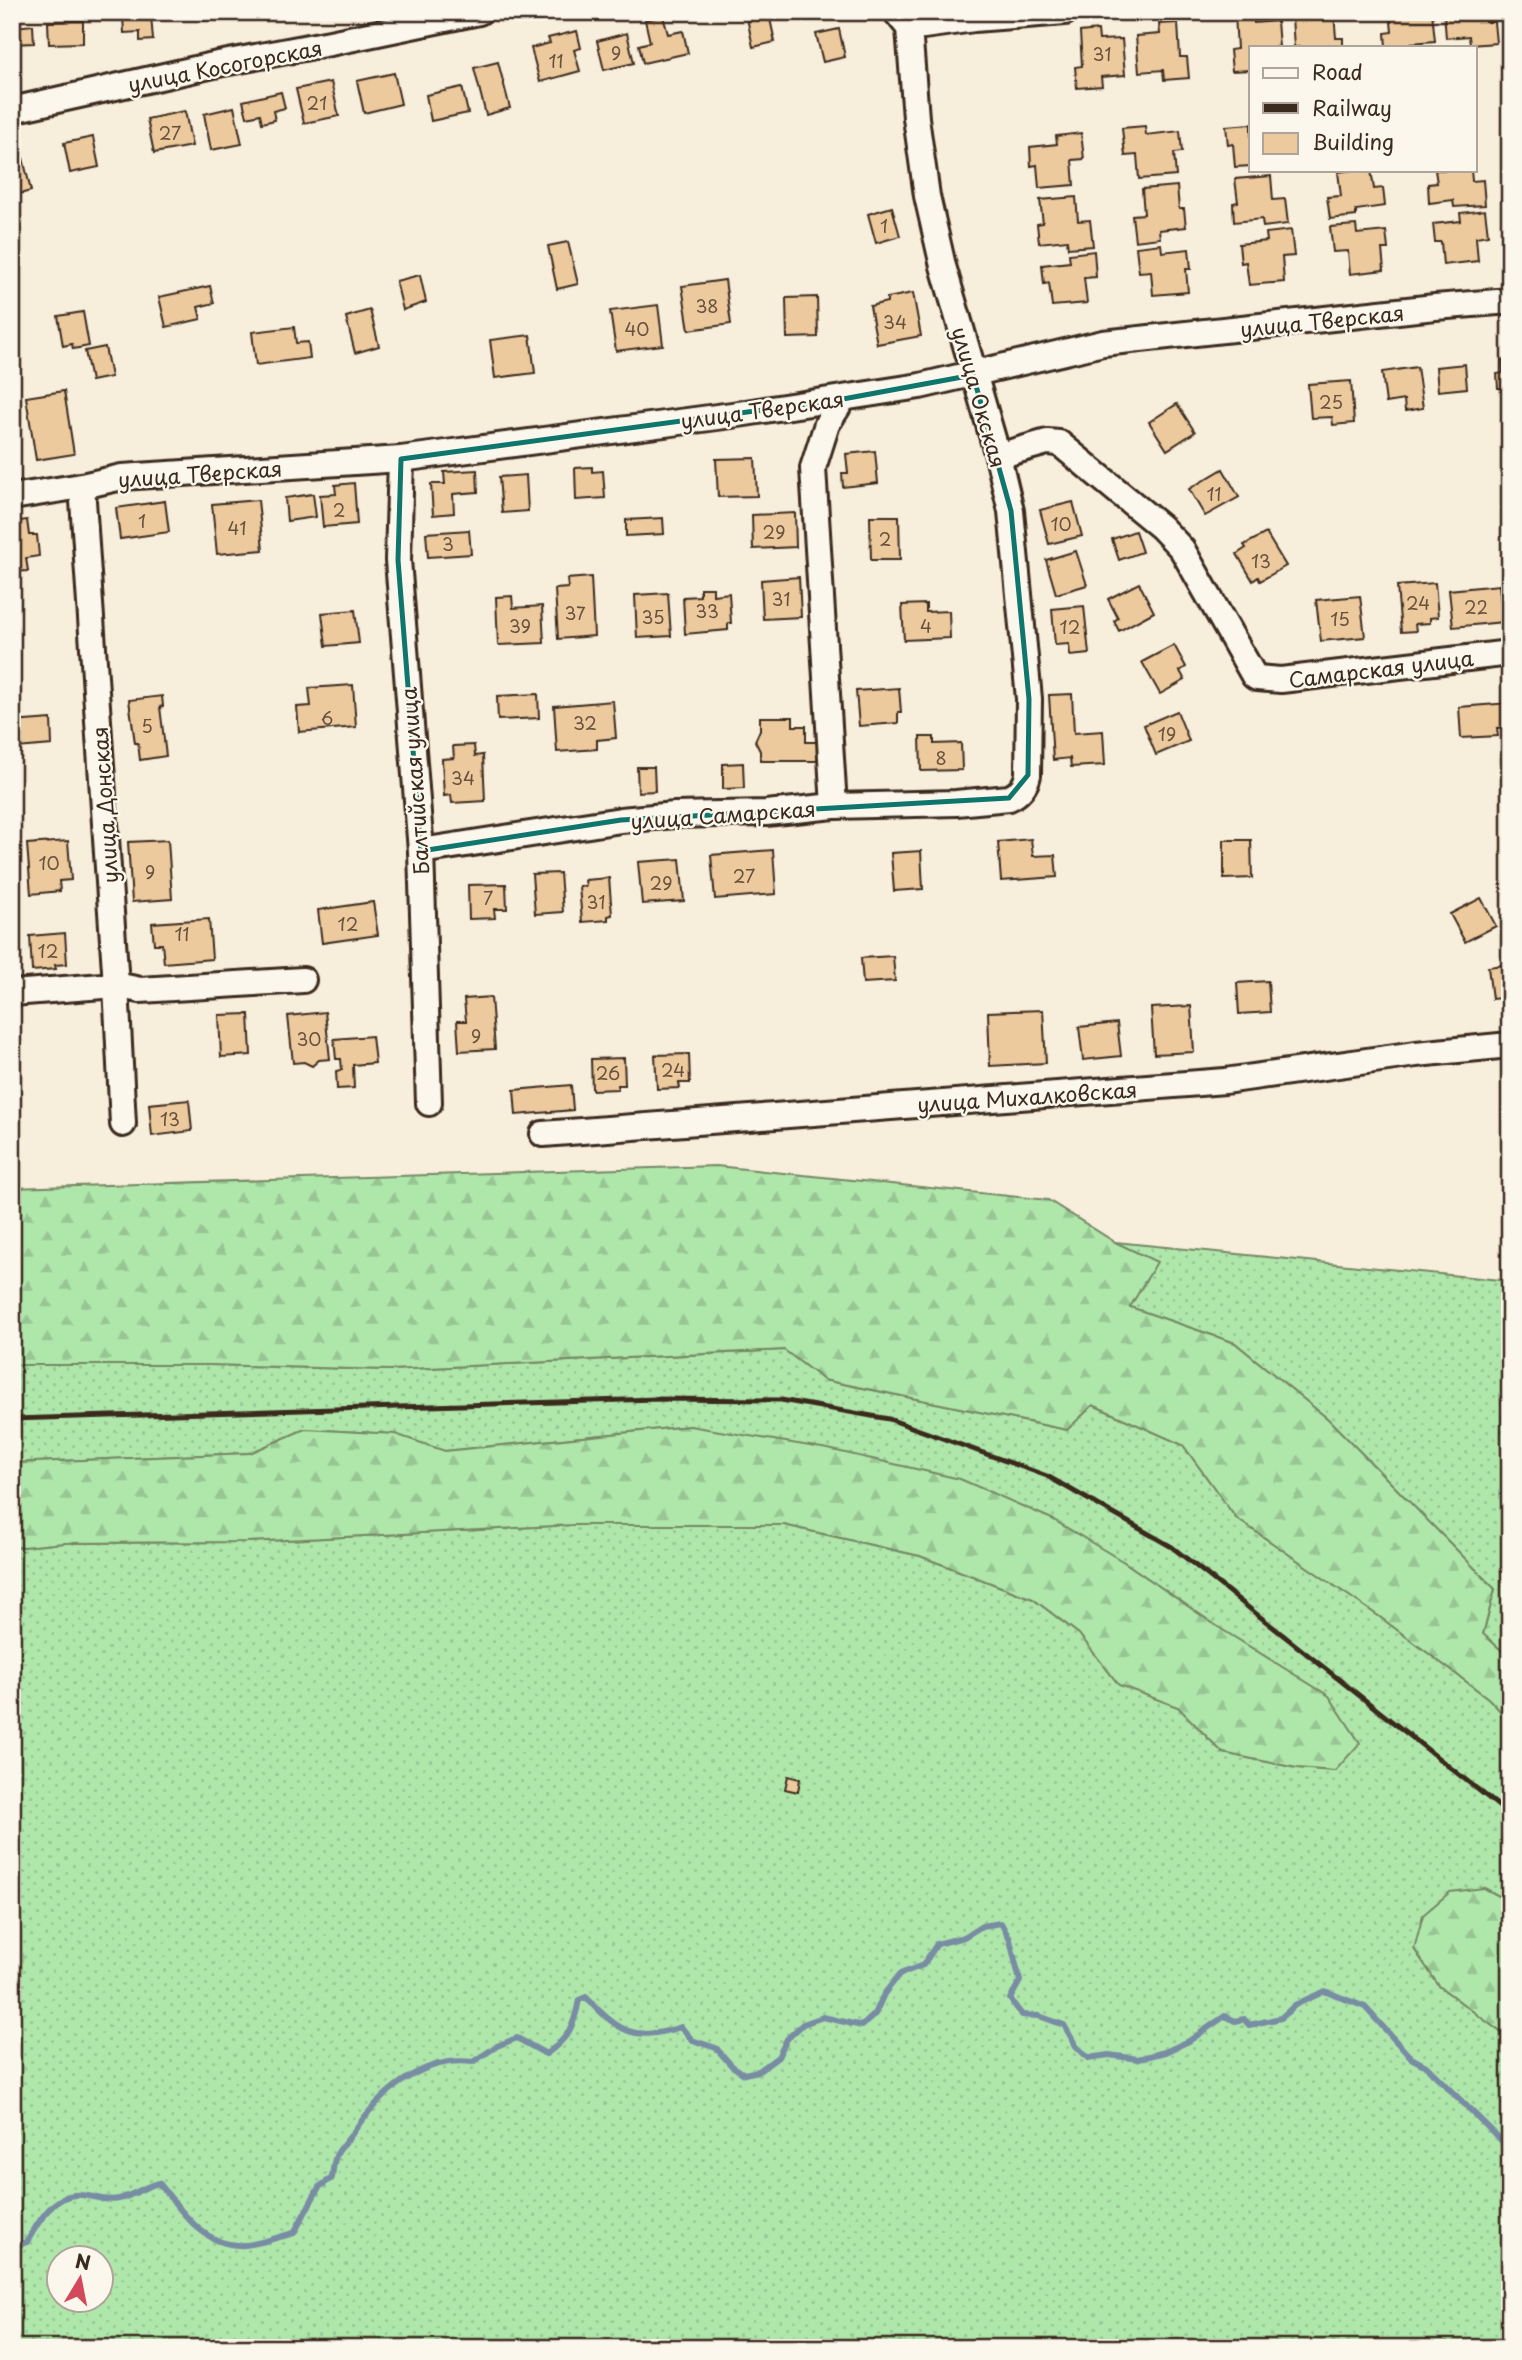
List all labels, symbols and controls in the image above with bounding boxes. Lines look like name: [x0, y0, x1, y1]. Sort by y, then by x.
street label: улица Косогорская: [125, 30, 325, 100]
house number: 9: [611, 39, 621, 66]
house number: 31: [1093, 40, 1111, 67]
legend: [1249, 46, 1476, 172]
house number: 11: [548, 47, 564, 74]
text: Road: [1312, 55, 1363, 87]
house number: 21: [307, 89, 327, 116]
text: Railway: [1312, 91, 1392, 123]
house number: 27: [159, 119, 181, 146]
text: Building: [1312, 125, 1394, 157]
house number: 1: [880, 212, 888, 239]
house number: 38: [695, 292, 719, 319]
street label: улица Тверская: [1238, 295, 1406, 345]
house number: 34: [883, 308, 907, 335]
house number: 40: [624, 315, 650, 342]
street label: улица Окская: [945, 323, 1015, 471]
street label: улица Тверская: [678, 382, 846, 436]
house number: 25: [1319, 388, 1343, 415]
street label: улица Тверская: [117, 451, 283, 495]
house number: 11: [1206, 480, 1222, 507]
house number: 2: [333, 496, 345, 523]
house number: 1: [138, 507, 146, 534]
house number: 10: [1050, 510, 1072, 537]
house number: 41: [228, 514, 246, 541]
house number: 29: [763, 518, 785, 545]
house number: 2: [879, 525, 891, 552]
house number: 3: [442, 530, 454, 557]
house number: 13: [1251, 547, 1271, 574]
house number: 31: [772, 585, 790, 612]
house number: 24: [1406, 589, 1430, 616]
house number: 22: [1464, 593, 1488, 620]
house number: 33: [695, 597, 719, 624]
house number: 37: [564, 599, 586, 626]
house number: 35: [641, 603, 665, 630]
house number: 15: [1330, 605, 1350, 632]
house number: 39: [509, 612, 531, 639]
house number: 4: [920, 612, 932, 639]
house number: 12: [1060, 613, 1080, 640]
street label: Самарская улица: [1287, 641, 1476, 695]
street label: Балтийская улица: [391, 685, 437, 876]
house number: 6: [321, 704, 333, 731]
house number: 32: [573, 709, 597, 736]
house number: 5: [141, 712, 153, 739]
house number: 19: [1158, 720, 1176, 747]
street label: улица Донская: [83, 725, 125, 885]
house number: 8: [935, 744, 947, 771]
house number: 34: [451, 764, 475, 791]
street label: улица Самарская: [629, 792, 817, 836]
house number: 10: [38, 849, 60, 876]
house number: 9: [145, 858, 155, 885]
house number: 27: [733, 862, 755, 889]
house number: 29: [650, 869, 672, 896]
house number: 7: [483, 884, 493, 911]
house number: 31: [587, 888, 605, 915]
house number: 12: [338, 910, 358, 937]
house number: 11: [174, 920, 190, 947]
house number: 12: [38, 937, 58, 964]
house number: 9: [471, 1022, 481, 1049]
house number: 30: [296, 1025, 322, 1052]
house number: 24: [661, 1056, 685, 1083]
house number: 26: [596, 1059, 620, 1086]
street label: улица Михалковская: [916, 1072, 1138, 1120]
house number: 13: [160, 1105, 180, 1132]
north arrow: [46, 2244, 116, 2314]
text: N: [73, 2246, 93, 2276]

